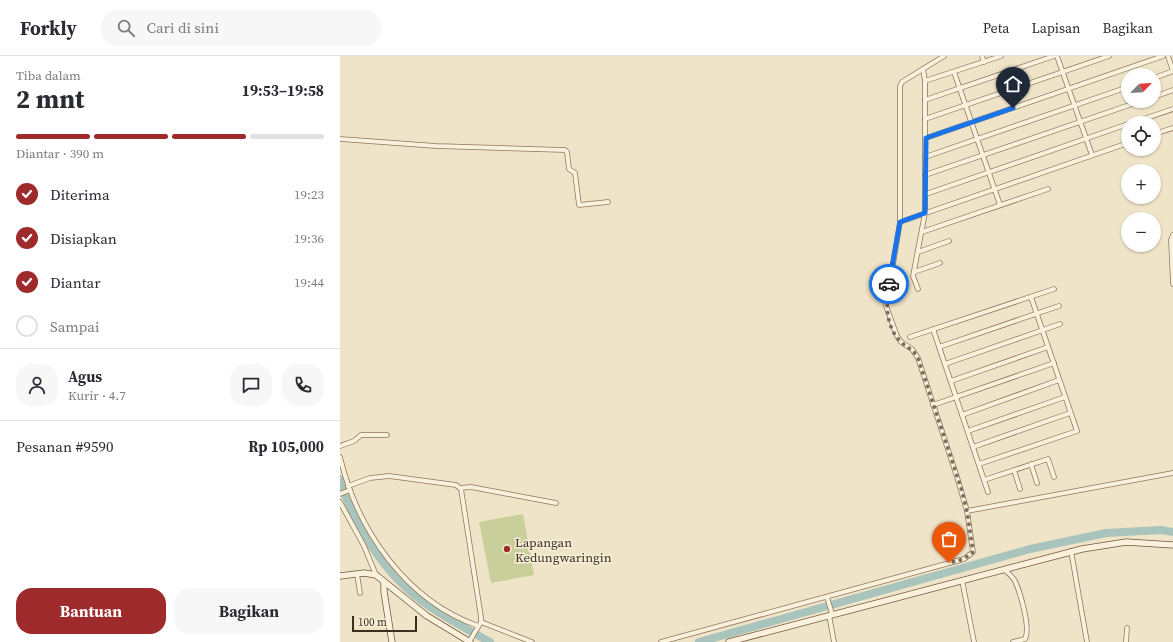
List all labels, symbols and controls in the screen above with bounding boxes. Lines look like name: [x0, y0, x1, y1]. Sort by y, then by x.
search box: [101, 10, 381, 46]
text: Forkly: [20, 15, 77, 41]
icon: search: [115, 17, 137, 39]
text: Cari di sini: [147, 17, 219, 38]
text: Peta: [983, 18, 1009, 38]
text: Lapisan: [1031, 18, 1081, 38]
text: Bagikan: [1103, 18, 1153, 38]
text: Tiba dalam: [16, 67, 81, 84]
pin: [996, 67, 1030, 108]
north arrow: [1121, 68, 1161, 108]
map controls: [1121, 68, 1161, 252]
icon: home: [1002, 73, 1024, 95]
text: 19:53–19:58: [242, 80, 324, 101]
text: 2 mnt: [16, 81, 84, 117]
button: locate: [1121, 116, 1161, 156]
text: Diantar · 390 m: [16, 145, 104, 162]
button: +: [1121, 164, 1161, 204]
icon: check: [16, 183, 38, 205]
text: Diterima: [50, 184, 110, 205]
text: 19:23: [294, 186, 324, 203]
button: −: [1121, 212, 1161, 252]
icon: check: [16, 227, 38, 249]
text: Disiapkan: [50, 228, 117, 249]
text: 19:36: [294, 230, 324, 247]
courier: [869, 264, 909, 304]
icon: check: [16, 271, 38, 293]
text: Diantar: [50, 272, 100, 293]
icon: car: [878, 273, 900, 295]
text: 19:44: [294, 274, 324, 291]
text: Sampai: [50, 316, 99, 337]
button: person: [16, 364, 58, 406]
button: chat: [230, 364, 272, 406]
button: phone: [282, 364, 324, 406]
text: Agus: [68, 366, 102, 387]
text: Kurir · 4.7: [68, 387, 126, 404]
text: Pesanan #9590: [16, 436, 113, 457]
text: Rp 105,000: [248, 436, 324, 457]
pin: [932, 522, 966, 563]
icon: bag: [938, 528, 960, 550]
place label: Lapangan Kedungwaringin: [515, 534, 612, 566]
marker: Lapangan Kedungwaringin: [502, 544, 512, 554]
button: Bantuan: [16, 588, 166, 634]
button: Bagikan: [174, 588, 324, 634]
scale bar: [352, 614, 417, 633]
text: 100 m: [358, 615, 387, 630]

